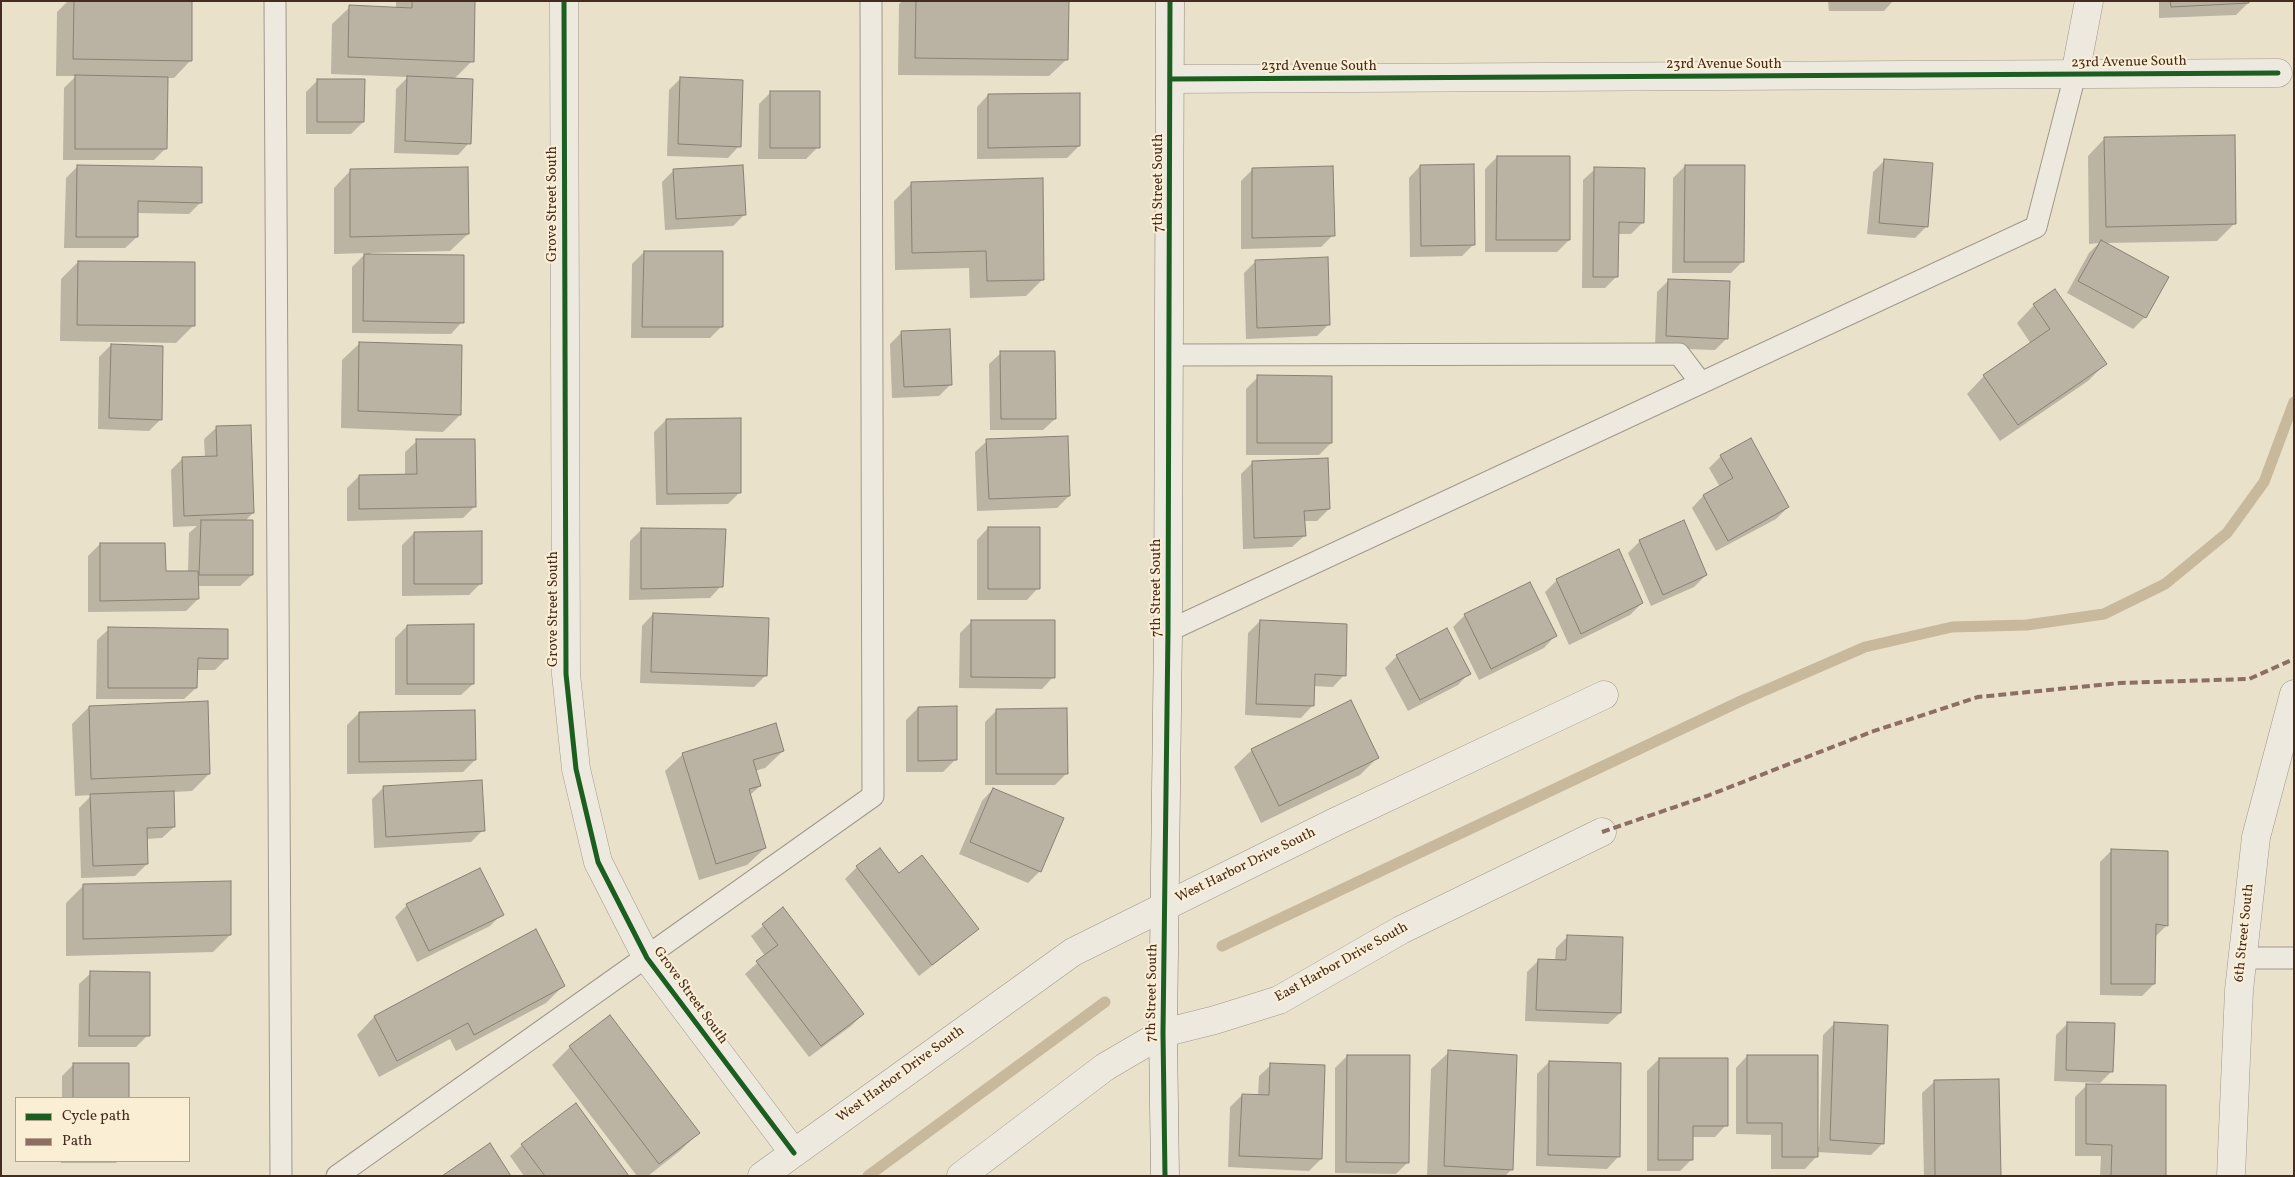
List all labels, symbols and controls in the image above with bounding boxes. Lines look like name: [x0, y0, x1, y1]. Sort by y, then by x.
street label: 23rd Avenue South: [2071, 54, 2187, 72]
street label: 23rd Avenue South: [1666, 57, 1782, 73]
street label: 23rd Avenue South: [1261, 59, 1377, 75]
street label: 7th Street South: [1151, 134, 1167, 232]
street label: Grove Street South: [545, 146, 561, 262]
street label: 7th Street South: [1149, 539, 1165, 637]
street label: Grove Street South: [546, 551, 562, 667]
street label: West Harbor Drive South: [1173, 825, 1319, 907]
street label: 6th Street South: [2231, 883, 2259, 983]
street label: East Harbor Drive South: [1273, 919, 1411, 1007]
street label: Grove Street South: [649, 944, 731, 1048]
street label: 7th Street South: [1144, 944, 1162, 1042]
street label: West Harbor Drive South: [834, 1023, 968, 1127]
legend: [15, 1097, 190, 1162]
text: Cycle path: [62, 1106, 130, 1127]
text: Path: [62, 1131, 92, 1152]

